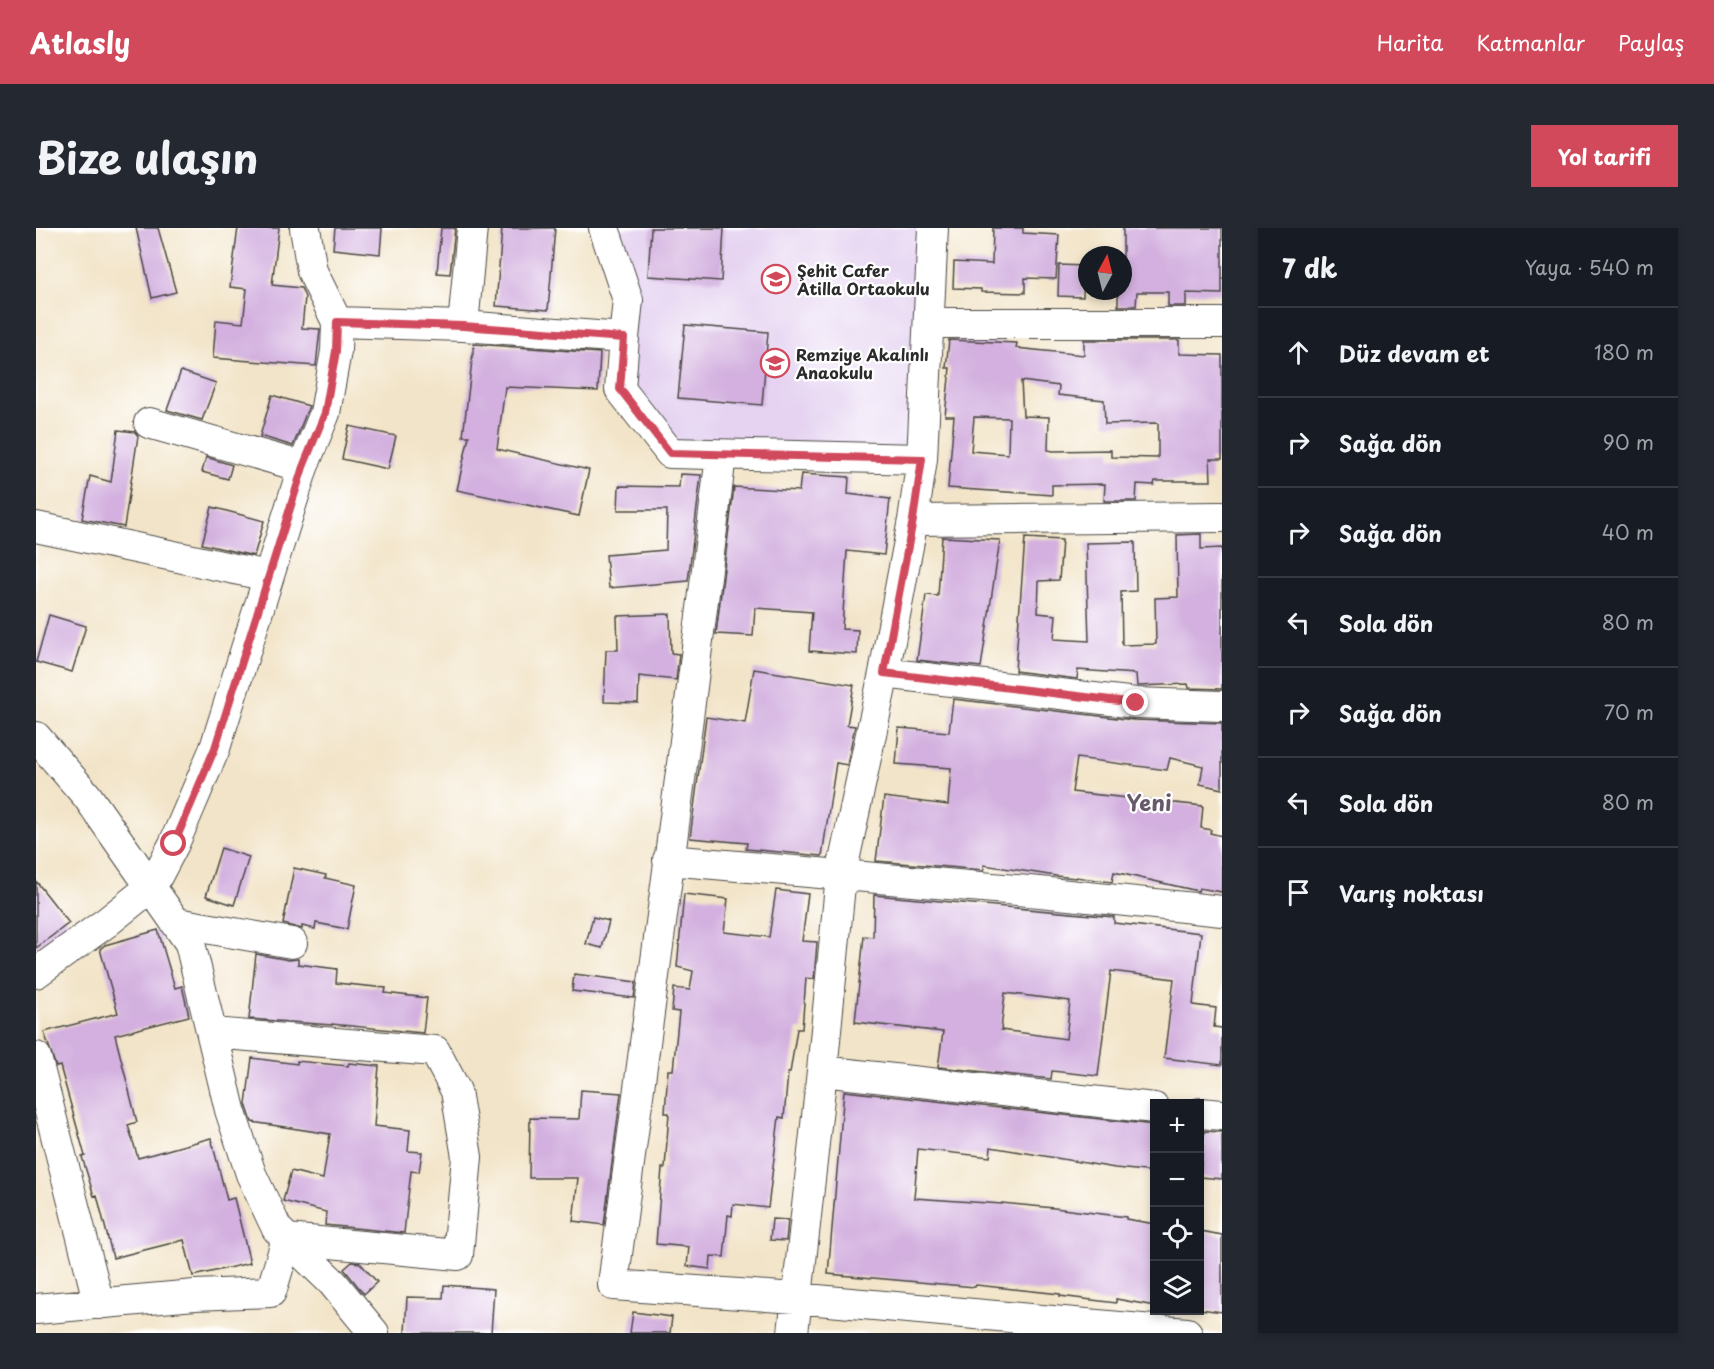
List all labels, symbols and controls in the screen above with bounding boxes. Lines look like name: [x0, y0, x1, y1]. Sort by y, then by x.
text: Atlasly: [30, 21, 130, 64]
text: Harita: [1377, 26, 1443, 58]
text: Katmanlar: [1476, 26, 1585, 58]
text: Paylaş: [1618, 26, 1684, 58]
text: Bize ulaşın: [36, 125, 258, 188]
button: Yol tarifi: [1531, 125, 1678, 187]
north arrow: [1078, 246, 1132, 300]
text: 7 dk: [1282, 248, 1337, 287]
text: Yaya · 540 m: [1525, 252, 1654, 282]
place label: Şehit Cafer Atilla Ortaokulu: [796, 258, 930, 300]
school or university icon: Şehit Cafer Atilla Ortaokulu: [760, 263, 792, 295]
icon: ahead: [1282, 336, 1315, 369]
text: Düz devam et: [1339, 336, 1490, 369]
text: 180 m: [1594, 337, 1654, 367]
place label: Remziye Akalınlı Anaokulu: [795, 342, 929, 384]
school or university icon: Remziye Akalınlı Anaokulu: [759, 347, 791, 379]
icon: right: [1282, 426, 1315, 459]
text: Sağa dön: [1339, 426, 1442, 459]
text: 90 m: [1603, 427, 1654, 457]
icon: right: [1282, 516, 1315, 549]
text: Sağa dön: [1339, 516, 1442, 549]
text: 40 m: [1602, 517, 1654, 547]
icon: left: [1282, 606, 1315, 639]
text: Sola dön: [1339, 606, 1433, 639]
text: 80 m: [1602, 607, 1654, 637]
route end: [1122, 689, 1148, 715]
icon: right: [1282, 696, 1315, 729]
text: Sağa dön: [1339, 696, 1442, 729]
text: 70 m: [1604, 697, 1654, 727]
district label: Yeni: [1127, 785, 1171, 818]
icon: left: [1282, 786, 1315, 819]
text: Sola dön: [1339, 786, 1433, 819]
text: 80 m: [1602, 787, 1654, 817]
route start: [160, 830, 186, 856]
icon: arrive: [1282, 876, 1315, 909]
text: Varış noktası: [1339, 876, 1484, 909]
map controls: [1150, 1099, 1204, 1315]
button: +: [1150, 1099, 1204, 1153]
button: −: [1150, 1153, 1204, 1207]
button: locate: [1150, 1207, 1204, 1261]
button: layers: [1150, 1261, 1204, 1315]

